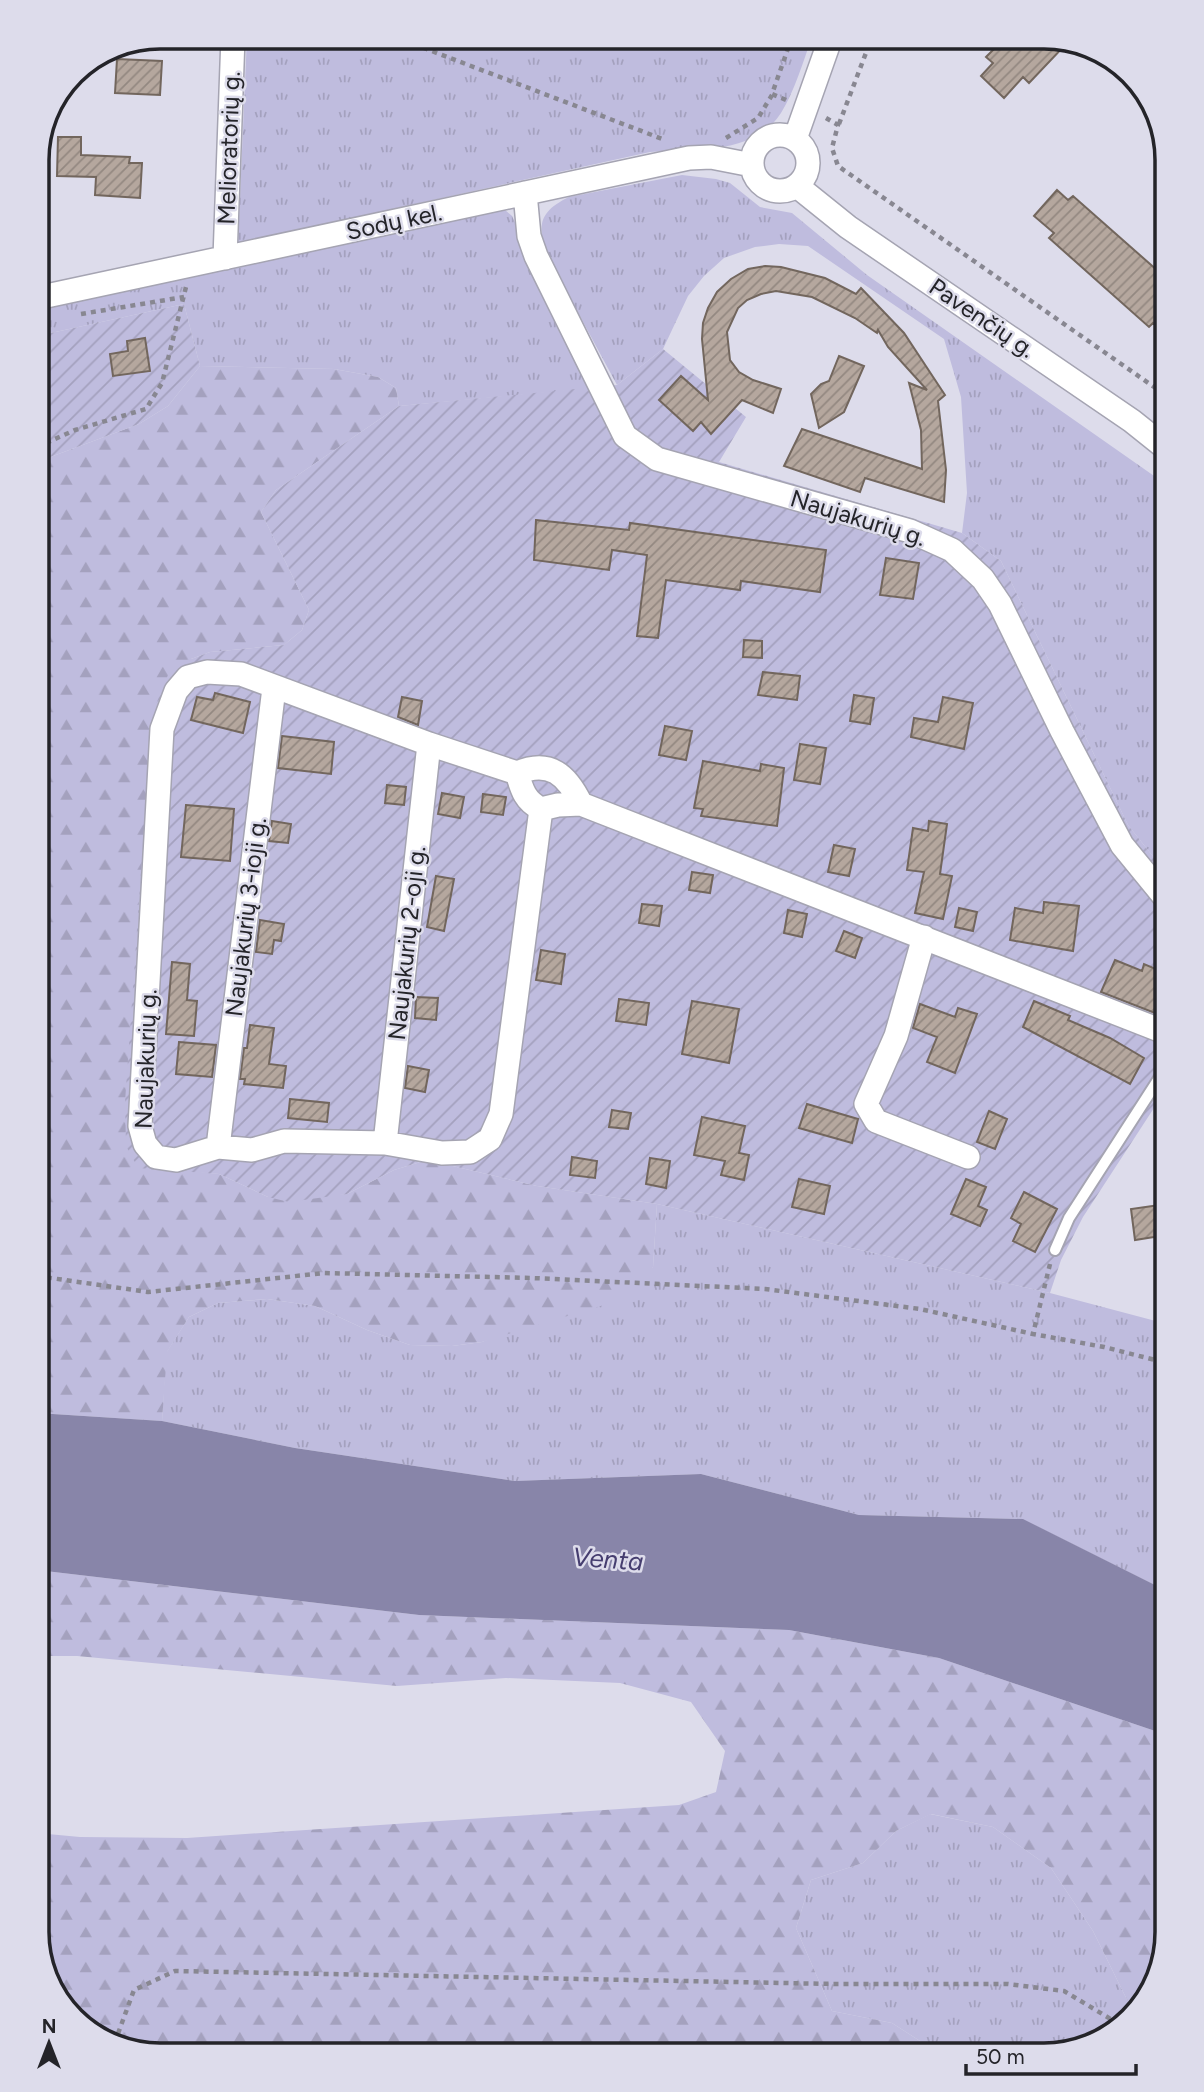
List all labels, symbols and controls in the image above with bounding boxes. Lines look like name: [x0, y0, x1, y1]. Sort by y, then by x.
street label: Melioratorių g.: [211, 71, 246, 225]
street label: Sodų kel.: [344, 197, 444, 246]
street label: Pavenčių g.: [924, 272, 1041, 364]
street label: Naujakurių g.: [787, 483, 929, 552]
street label: Naujakurių 3-ioji g.: [219, 816, 272, 1018]
street label: Naujakurių 2-oji g.: [382, 844, 431, 1042]
street label: Naujakurių g.: [129, 989, 162, 1129]
water label: Venta: [571, 1541, 645, 1577]
north arrow: [14, 2008, 84, 2078]
text: N: [42, 2015, 56, 2038]
scale bar: [966, 2032, 1136, 2076]
text: 50 m: [976, 2044, 1025, 2069]

